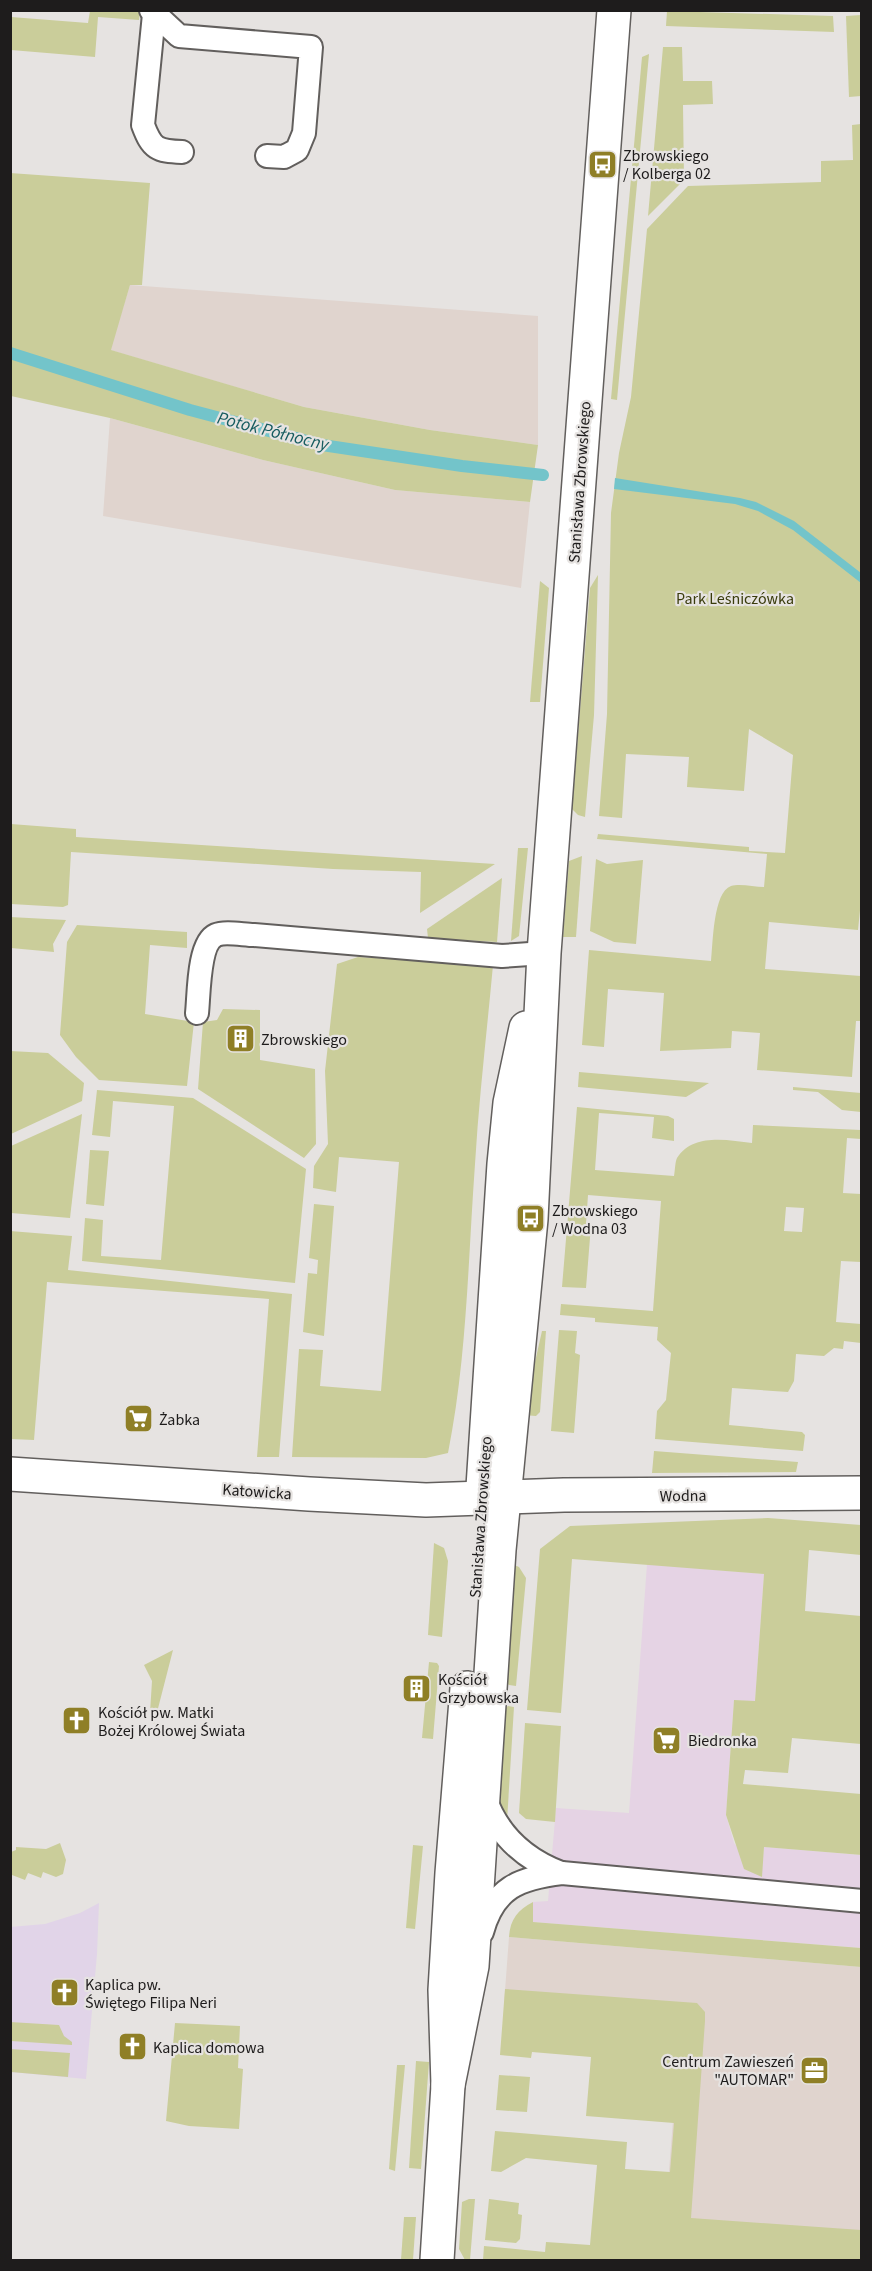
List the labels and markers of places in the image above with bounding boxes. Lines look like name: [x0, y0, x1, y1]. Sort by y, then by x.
place label: Zbrowskiego / Kolberga 02: [623, 145, 711, 185]
bus stop icon: Zbrowskiego / Kolberga 02: [586, 148, 618, 180]
building icon: Zbrowskiego: [224, 1023, 256, 1055]
place label: Zbrowskiego: [261, 1029, 347, 1051]
place label: Zbrowskiego / Wodna 03: [552, 1200, 638, 1240]
bus stop icon: Zbrowskiego / Wodna 03: [515, 1203, 547, 1235]
supermarket icon: Żabka: [122, 1403, 154, 1435]
place label: Żabka: [159, 1409, 200, 1431]
place label: Kościół Grzybowska: [438, 1669, 519, 1709]
building icon: Kościół Grzybowska: [401, 1672, 433, 1704]
place label: Kościół pw. Matki Bożej Królowej Świata: [98, 1702, 245, 1742]
church icon: Kościół pw. Matki Bożej Królowej Świata: [61, 1705, 93, 1737]
supermarket icon: Biedronka: [651, 1724, 683, 1756]
place label: Biedronka: [688, 1730, 757, 1752]
place label: Kaplica pw. Świętego Filipa Neri: [85, 1974, 217, 2014]
church icon: Kaplica pw. Świętego Filipa Neri: [48, 1977, 80, 2009]
church icon: Kaplica domowa: [116, 2031, 148, 2063]
place label: Kaplica domowa: [153, 2037, 264, 2059]
place label: Centrum Zawieszeń "AUTOMAR": [662, 2051, 794, 2091]
office icon: Centrum Zawieszeń "AUTOMAR": [799, 2054, 831, 2086]

